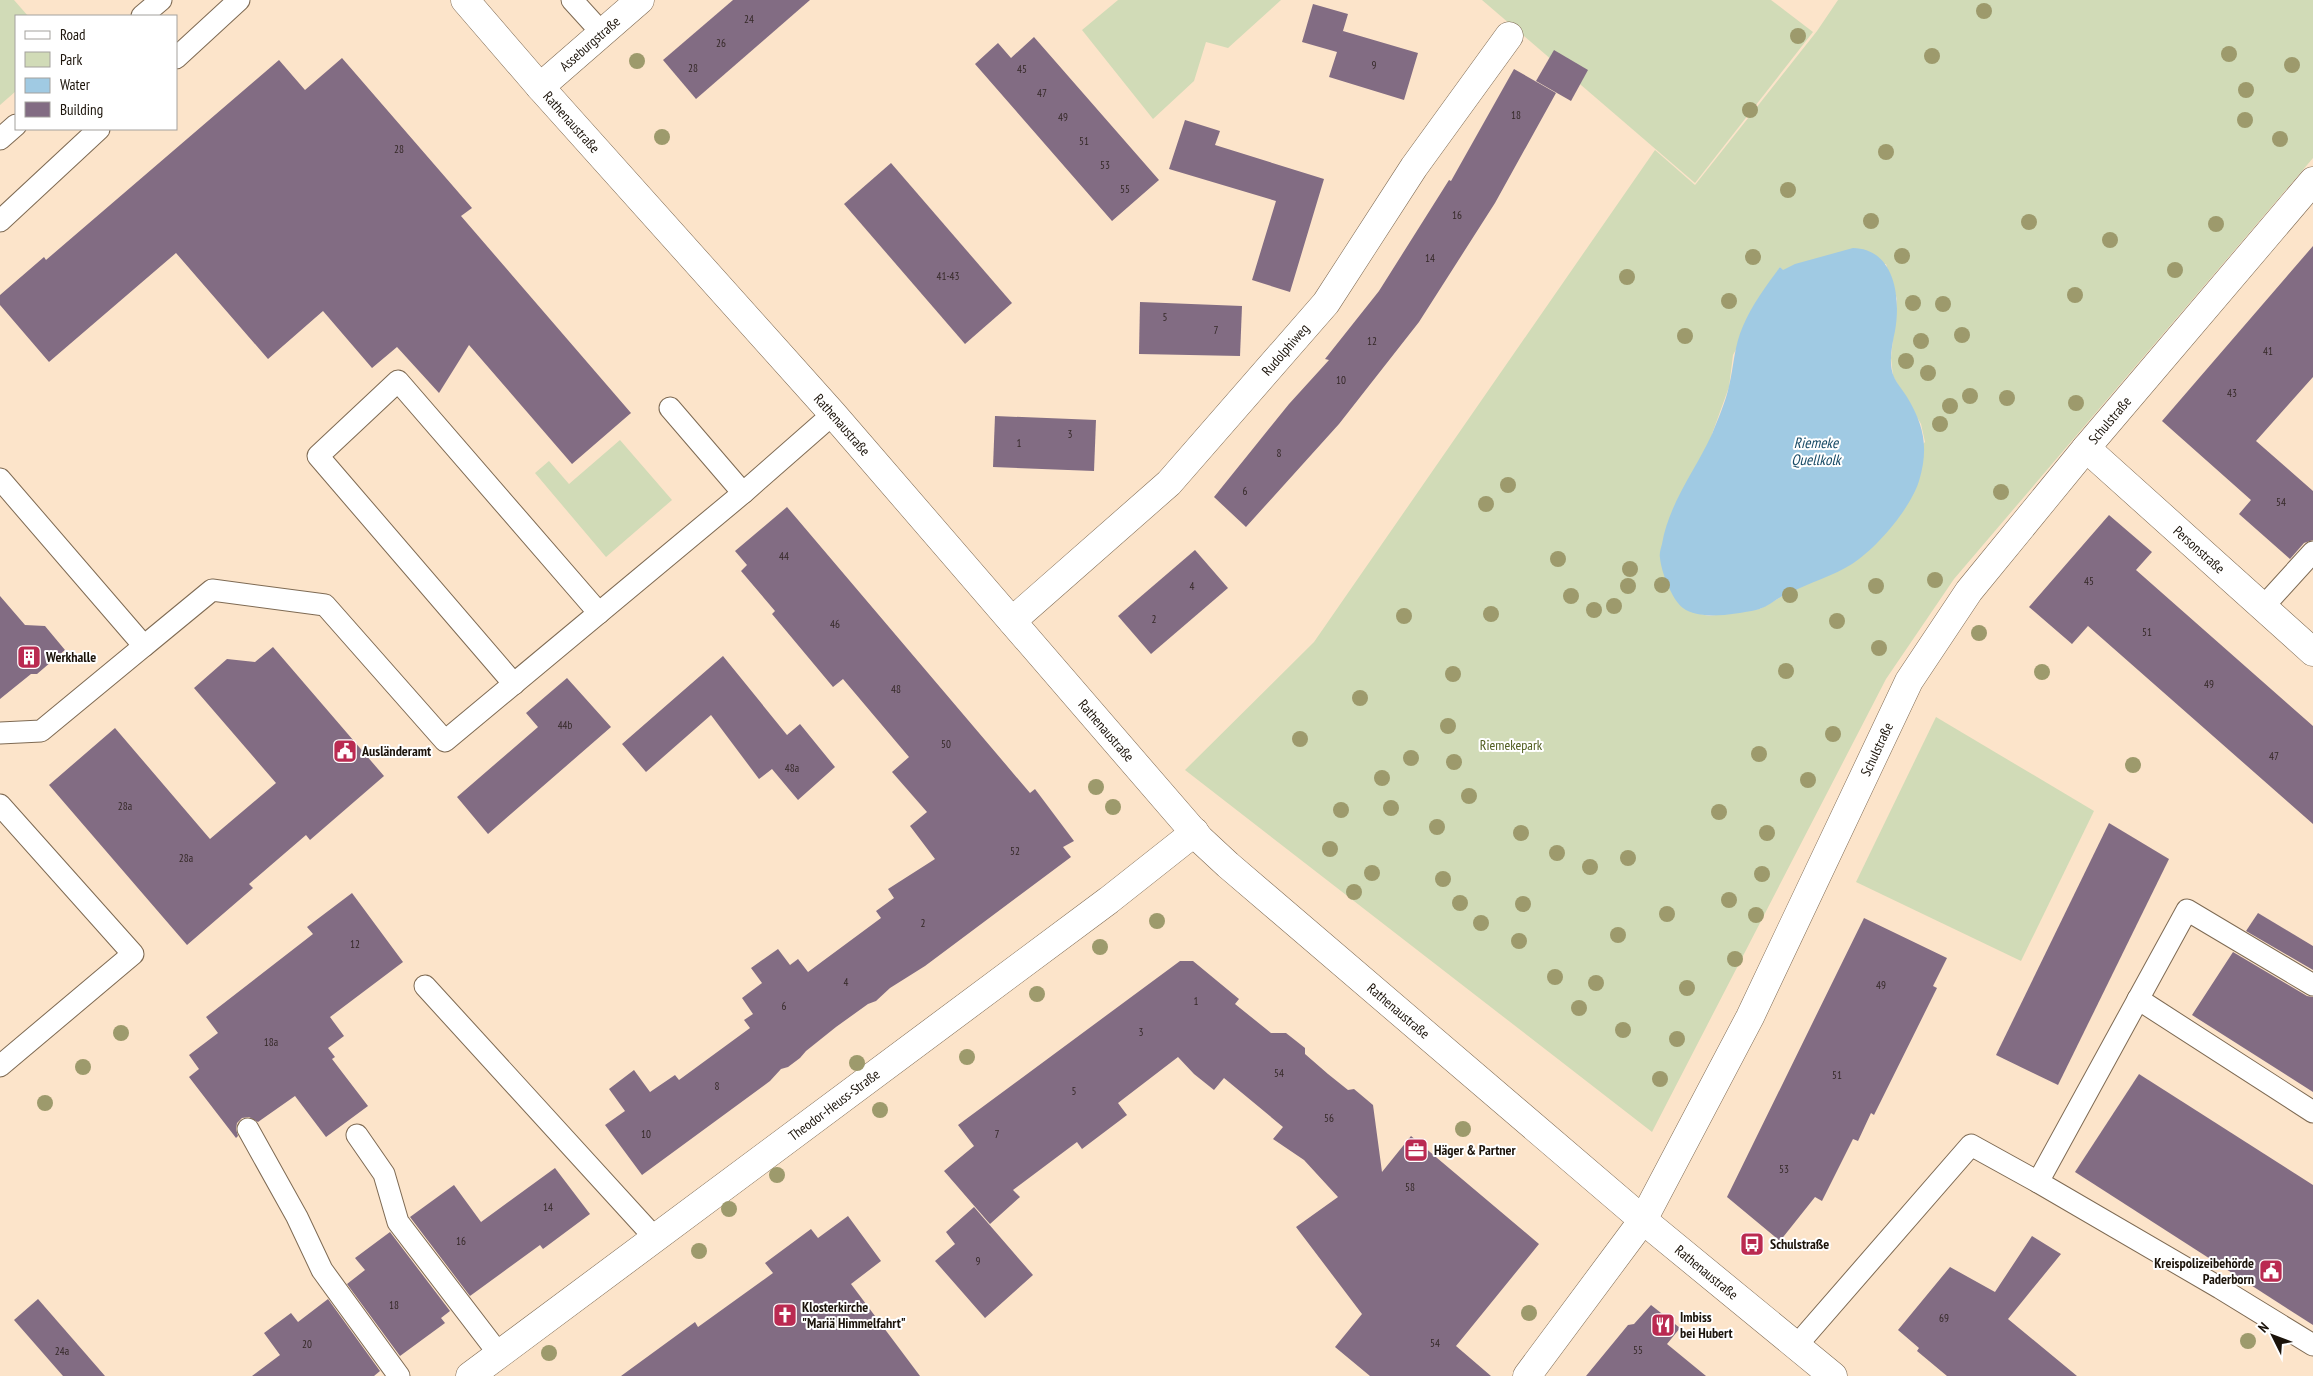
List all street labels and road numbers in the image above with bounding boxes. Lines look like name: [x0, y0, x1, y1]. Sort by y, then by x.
street label: Asseburgstraße: [556, 12, 624, 75]
street label: Rathenaustraße: [539, 88, 604, 157]
street label: Rudolphiweg: [1258, 320, 1313, 379]
street label: Rathenaustraße: [810, 390, 874, 460]
street label: Schulstraße: [2084, 392, 2135, 448]
street label: Personstraße: [2170, 522, 2229, 578]
street label: Rathenaustraße: [1074, 696, 1138, 765]
street label: Schulstraße: [1856, 719, 1897, 779]
street label: Rathenaustraße: [1363, 979, 1434, 1043]
street label: Theodor-Heuss-Straße: [785, 1065, 883, 1145]
street label: Rathenaustraße: [1671, 1241, 1742, 1304]

